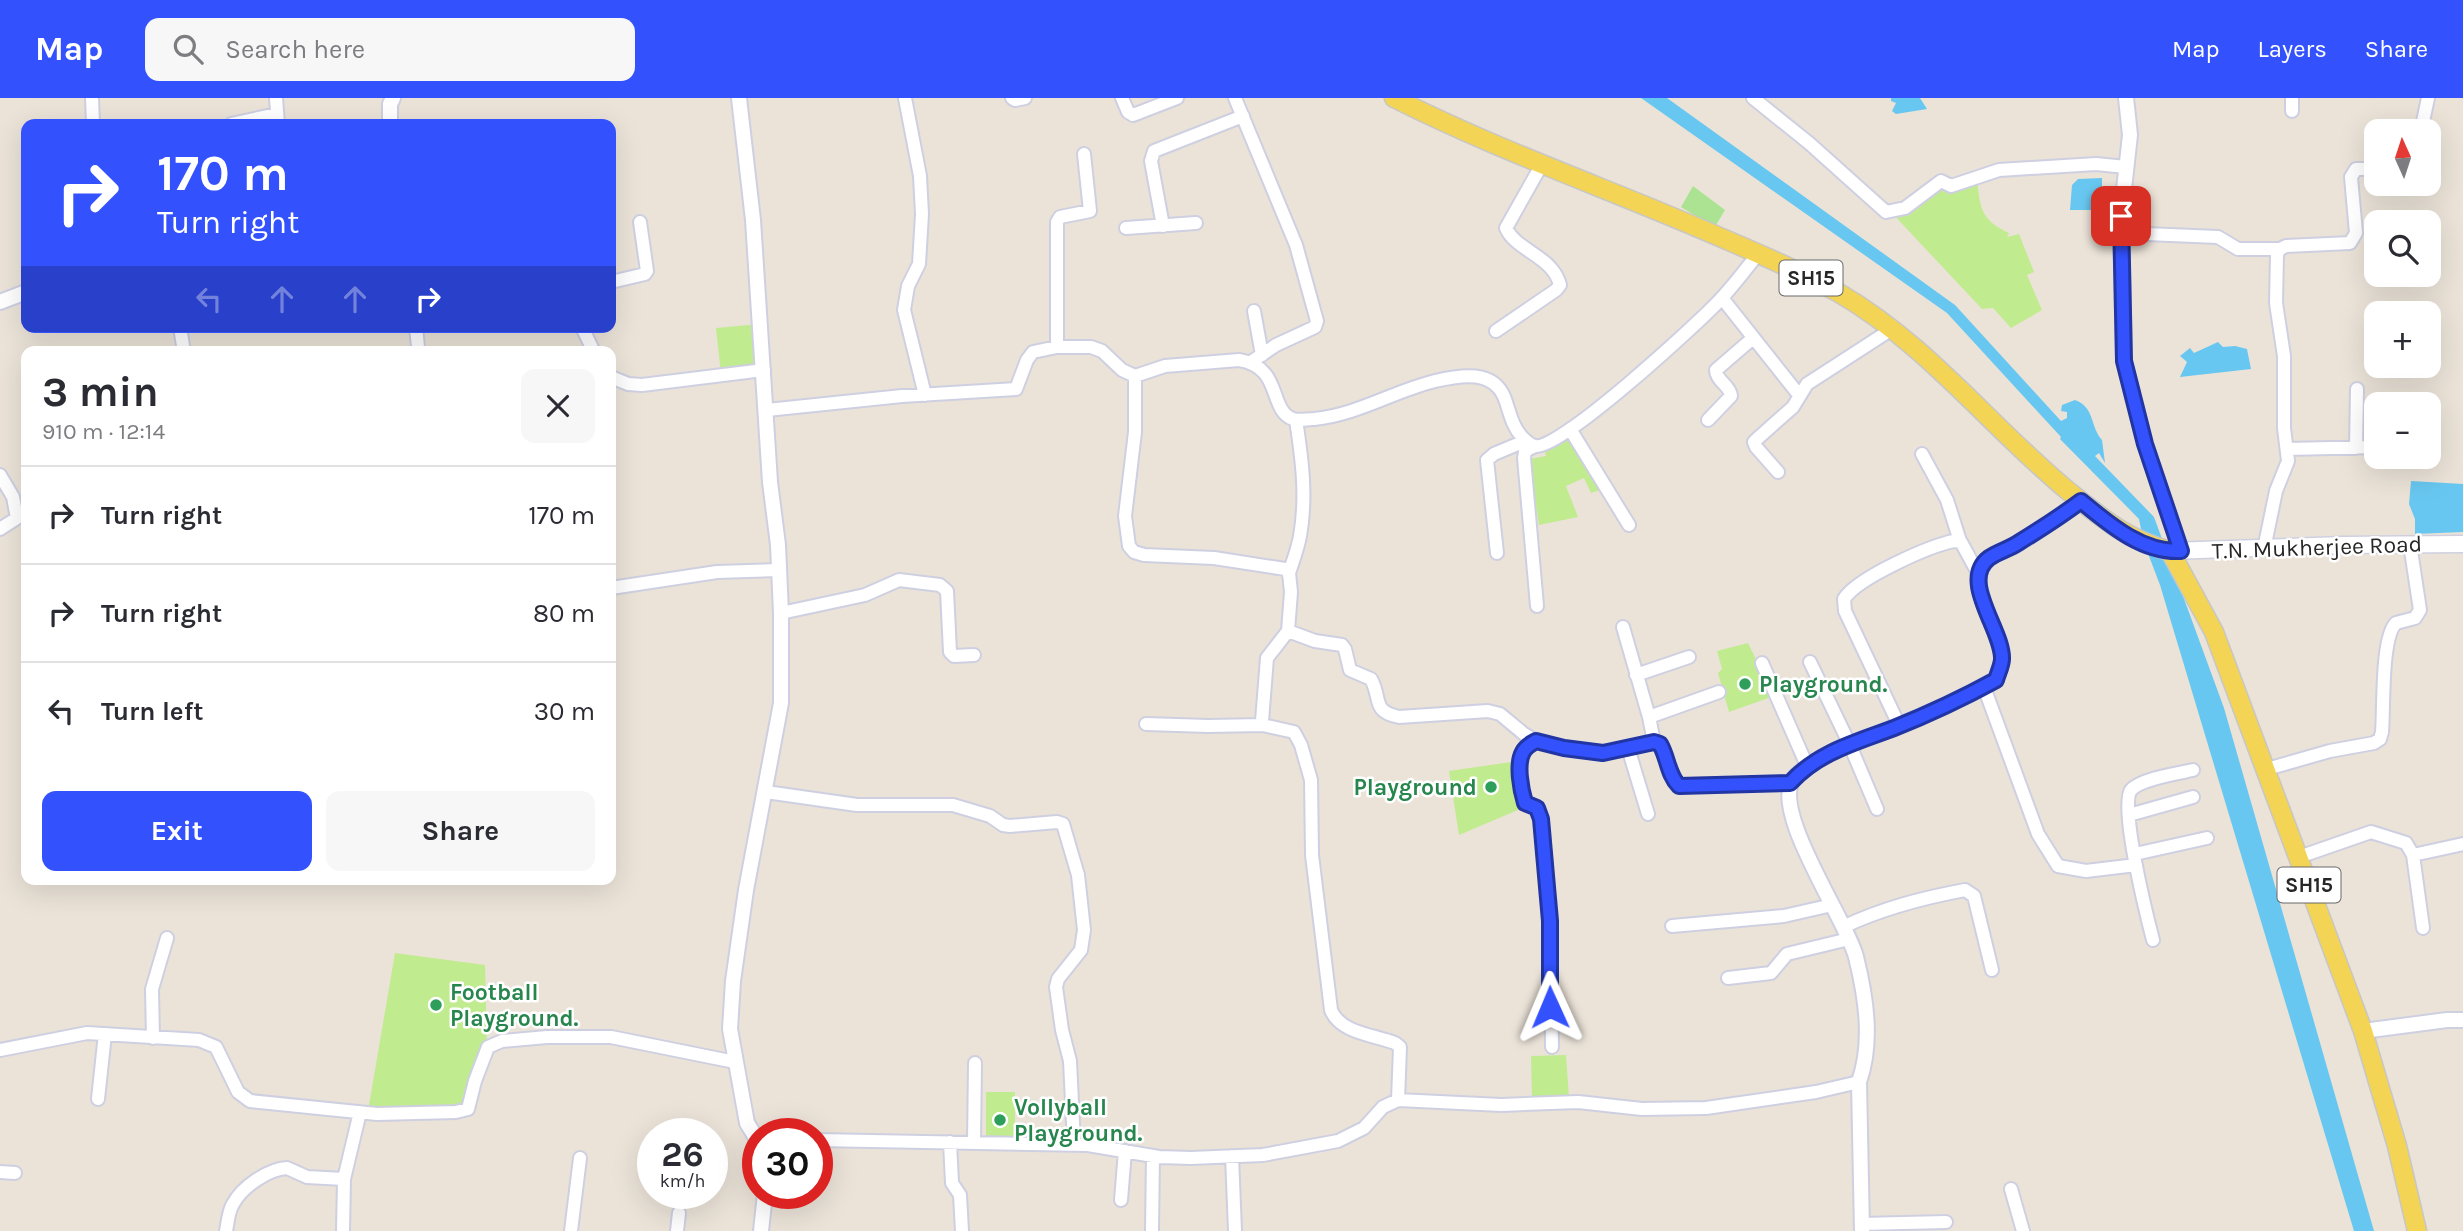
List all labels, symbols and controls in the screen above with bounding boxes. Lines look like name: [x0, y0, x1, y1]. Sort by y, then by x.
search box: [145, 18, 635, 81]
text: Map: [35, 30, 103, 68]
icon: search: [169, 30, 207, 68]
text: Search here: [225, 34, 365, 65]
text: Map: [2172, 35, 2220, 63]
text: Layers: [2258, 35, 2327, 63]
text: Share: [2365, 35, 2428, 63]
north arrow: [2364, 119, 2441, 196]
map controls: [2364, 119, 2441, 469]
text: 170 m: [157, 145, 289, 202]
icon: right: [42, 147, 133, 238]
pin: [2091, 186, 2151, 246]
icon: arrive: [2102, 197, 2140, 235]
text: Turn right: [157, 204, 299, 241]
button: search: [2364, 210, 2441, 287]
road number: SH15: [1780, 260, 1842, 296]
icon: left: [190, 280, 228, 318]
icon: ahead: [263, 280, 301, 318]
icon: ahead: [336, 280, 374, 318]
icon: right: [409, 280, 447, 318]
button: +: [2364, 301, 2441, 378]
text: 3 min: [42, 367, 159, 417]
button: close: [521, 369, 595, 443]
button: −: [2364, 392, 2441, 469]
text: 910 m · 12:14: [42, 418, 165, 445]
icon: right: [42, 496, 80, 534]
text: Turn right: [101, 500, 222, 531]
text: 170 m: [528, 500, 595, 531]
street label: T.N. Mukherjee Road: [2211, 530, 2423, 565]
icon: right: [42, 594, 80, 632]
text: Turn right: [101, 598, 222, 629]
text: 80 m: [533, 598, 595, 629]
place label: Playground.: [1759, 671, 1888, 698]
marker: Playground.: [1737, 676, 1753, 692]
icon: left: [42, 692, 80, 730]
text: Turn left: [101, 696, 203, 727]
text: 30 m: [534, 696, 595, 727]
place label: Playground: [1353, 774, 1477, 801]
marker: Playground: [1483, 779, 1499, 795]
button: Exit: [42, 791, 312, 871]
button: Share: [326, 791, 595, 871]
road number: SH15: [2278, 868, 2340, 902]
position arrow: [1513, 970, 1587, 1044]
place label: Football Playground.: [450, 979, 579, 1032]
marker: Football Playground.: [428, 997, 444, 1013]
place label: Vollyball Playground.: [1014, 1094, 1143, 1147]
marker: Vollyball Playground.: [992, 1112, 1008, 1128]
speed limit sign: 30: [742, 1118, 833, 1209]
text: 26: [661, 1134, 704, 1175]
text: km/h: [660, 1170, 705, 1192]

